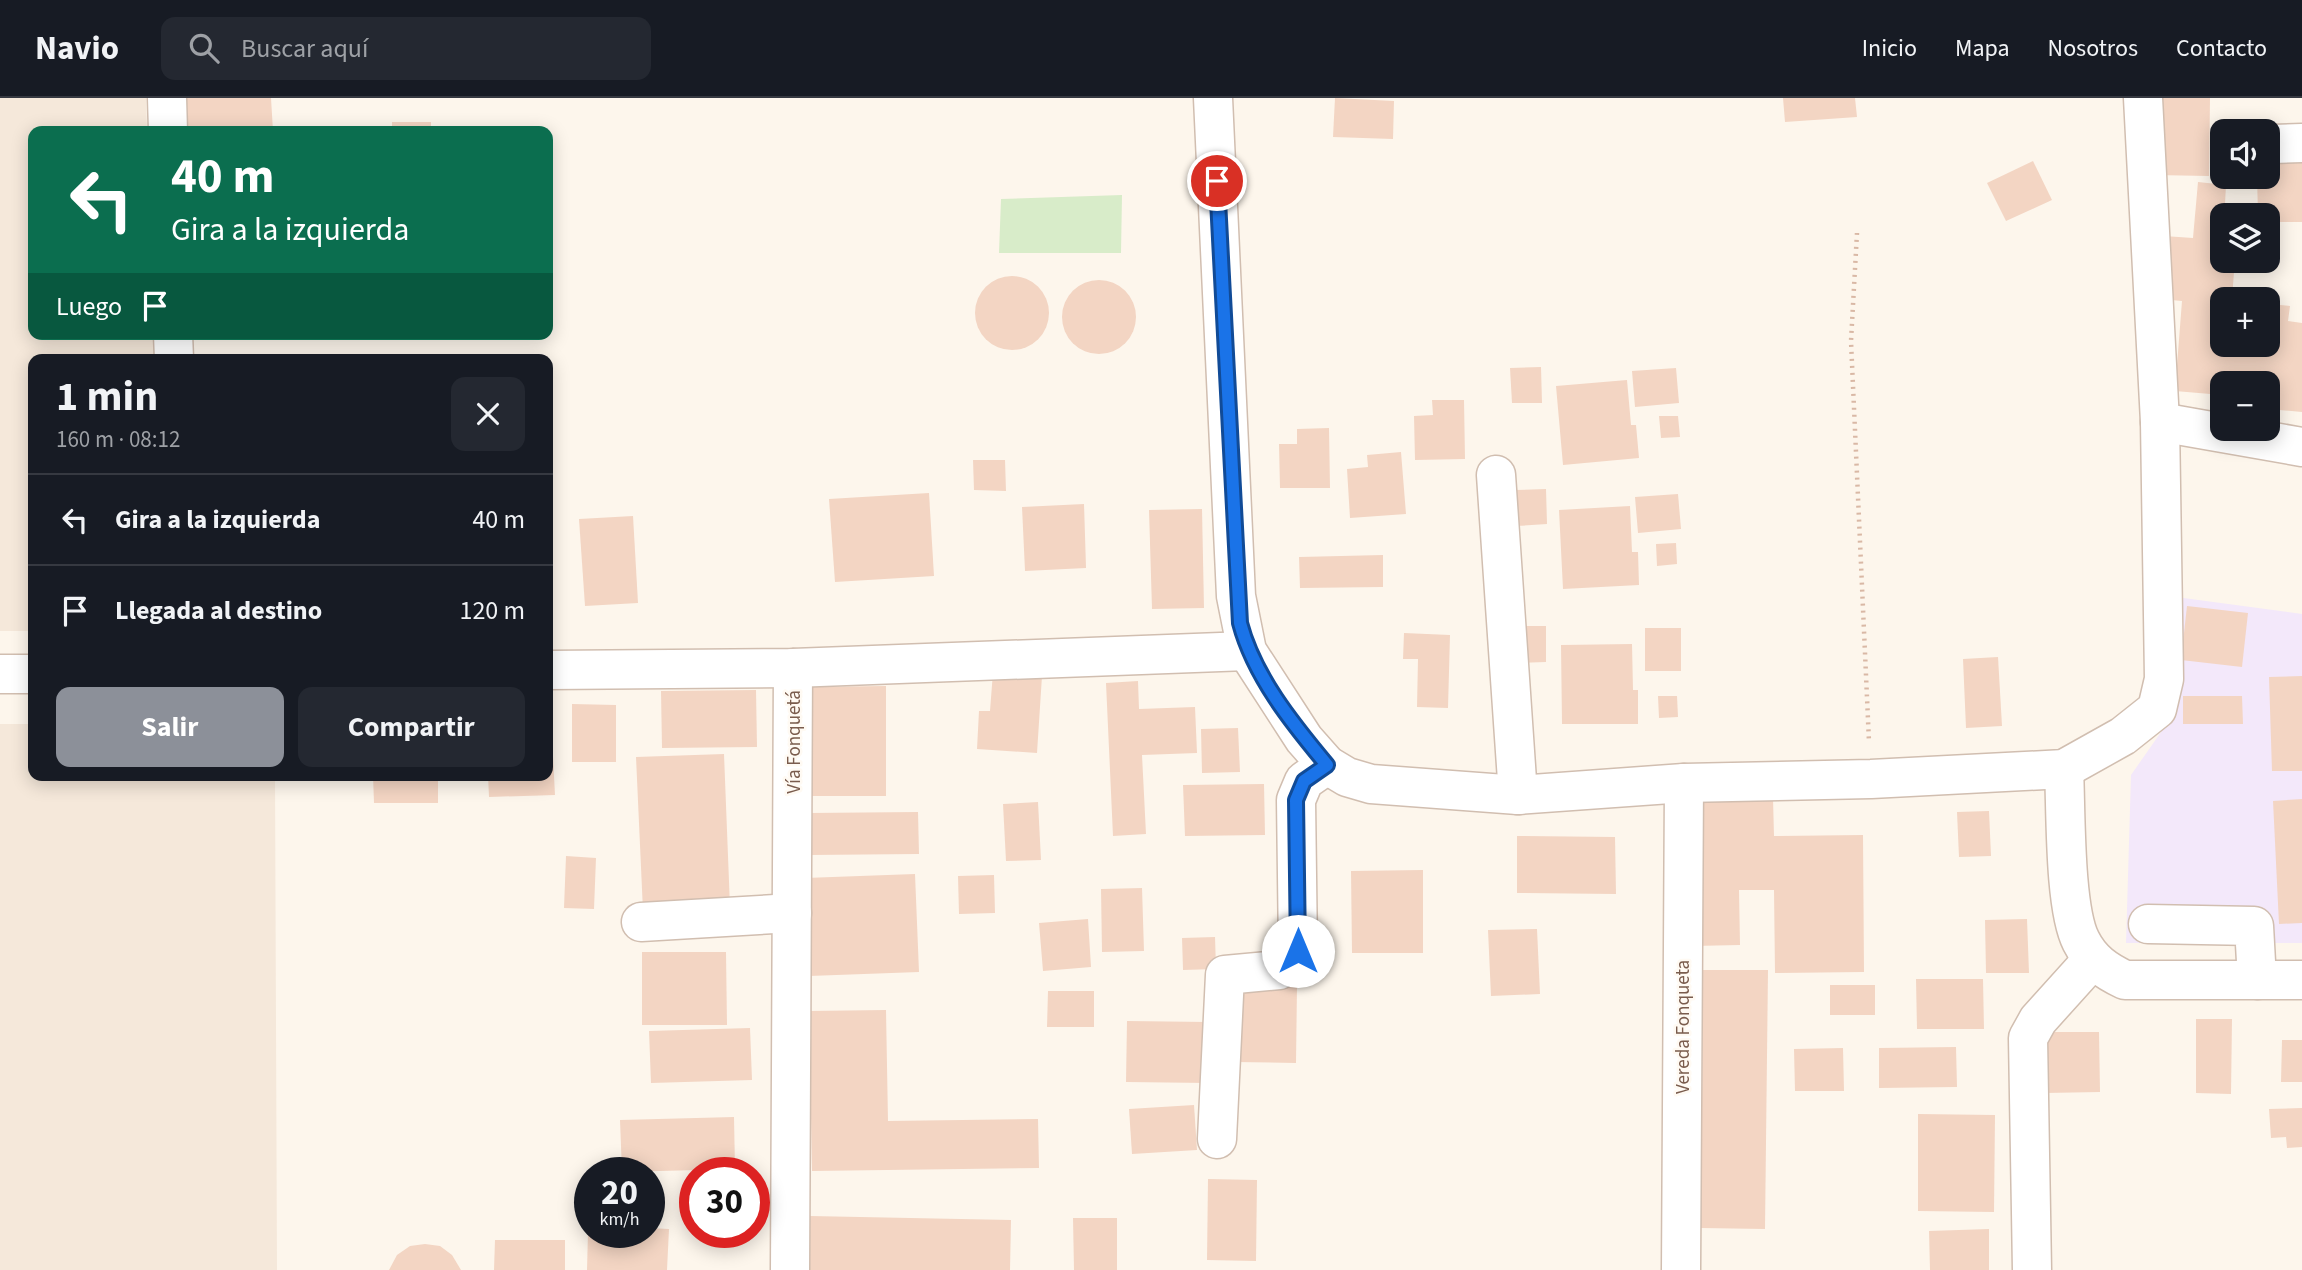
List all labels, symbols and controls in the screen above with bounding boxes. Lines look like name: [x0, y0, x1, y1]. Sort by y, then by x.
search box: [161, 17, 651, 80]
text: Navio: [35, 25, 119, 72]
icon: search: [185, 29, 223, 67]
text: Buscar aquí: [241, 30, 368, 67]
text: Inicio: [1862, 31, 1917, 66]
text: Mapa: [1955, 31, 2010, 66]
text: Nosotros: [2048, 31, 2138, 66]
text: Contacto: [2176, 31, 2267, 66]
map controls: [2210, 119, 2280, 441]
button: sound: [2210, 119, 2280, 189]
text: 40 m: [171, 142, 275, 212]
pin: [1187, 151, 1247, 211]
icon: left: [56, 154, 147, 245]
icon: arrive: [1198, 162, 1236, 200]
button: layers: [2210, 203, 2280, 273]
text: Gira a la izquierda: [171, 207, 409, 253]
icon: arrive: [136, 287, 174, 325]
button: +: [2210, 287, 2280, 357]
text: Luego: [56, 288, 122, 325]
text: 1 min: [56, 367, 158, 427]
button: −: [2210, 371, 2280, 441]
button: close: [451, 377, 525, 451]
text: 160 m · 08:12: [56, 423, 180, 456]
icon: left: [56, 501, 94, 539]
text: Gira a la izquierda: [115, 501, 320, 538]
text: 40 m: [472, 501, 525, 538]
icon: arrive: [56, 592, 94, 630]
text: Llegada al destino: [115, 592, 322, 629]
text: 120 m: [459, 592, 525, 629]
button: Salir: [56, 687, 284, 767]
button: Compartir: [298, 687, 525, 767]
street label: Vía Fonquetá: [781, 690, 808, 794]
position arrow: [1261, 914, 1335, 988]
street label: Vereda Fonqueta: [1670, 960, 1697, 1094]
speed limit sign: 30: [679, 1157, 770, 1248]
text: 20: [601, 1168, 638, 1218]
text: km/h: [600, 1207, 639, 1232]

